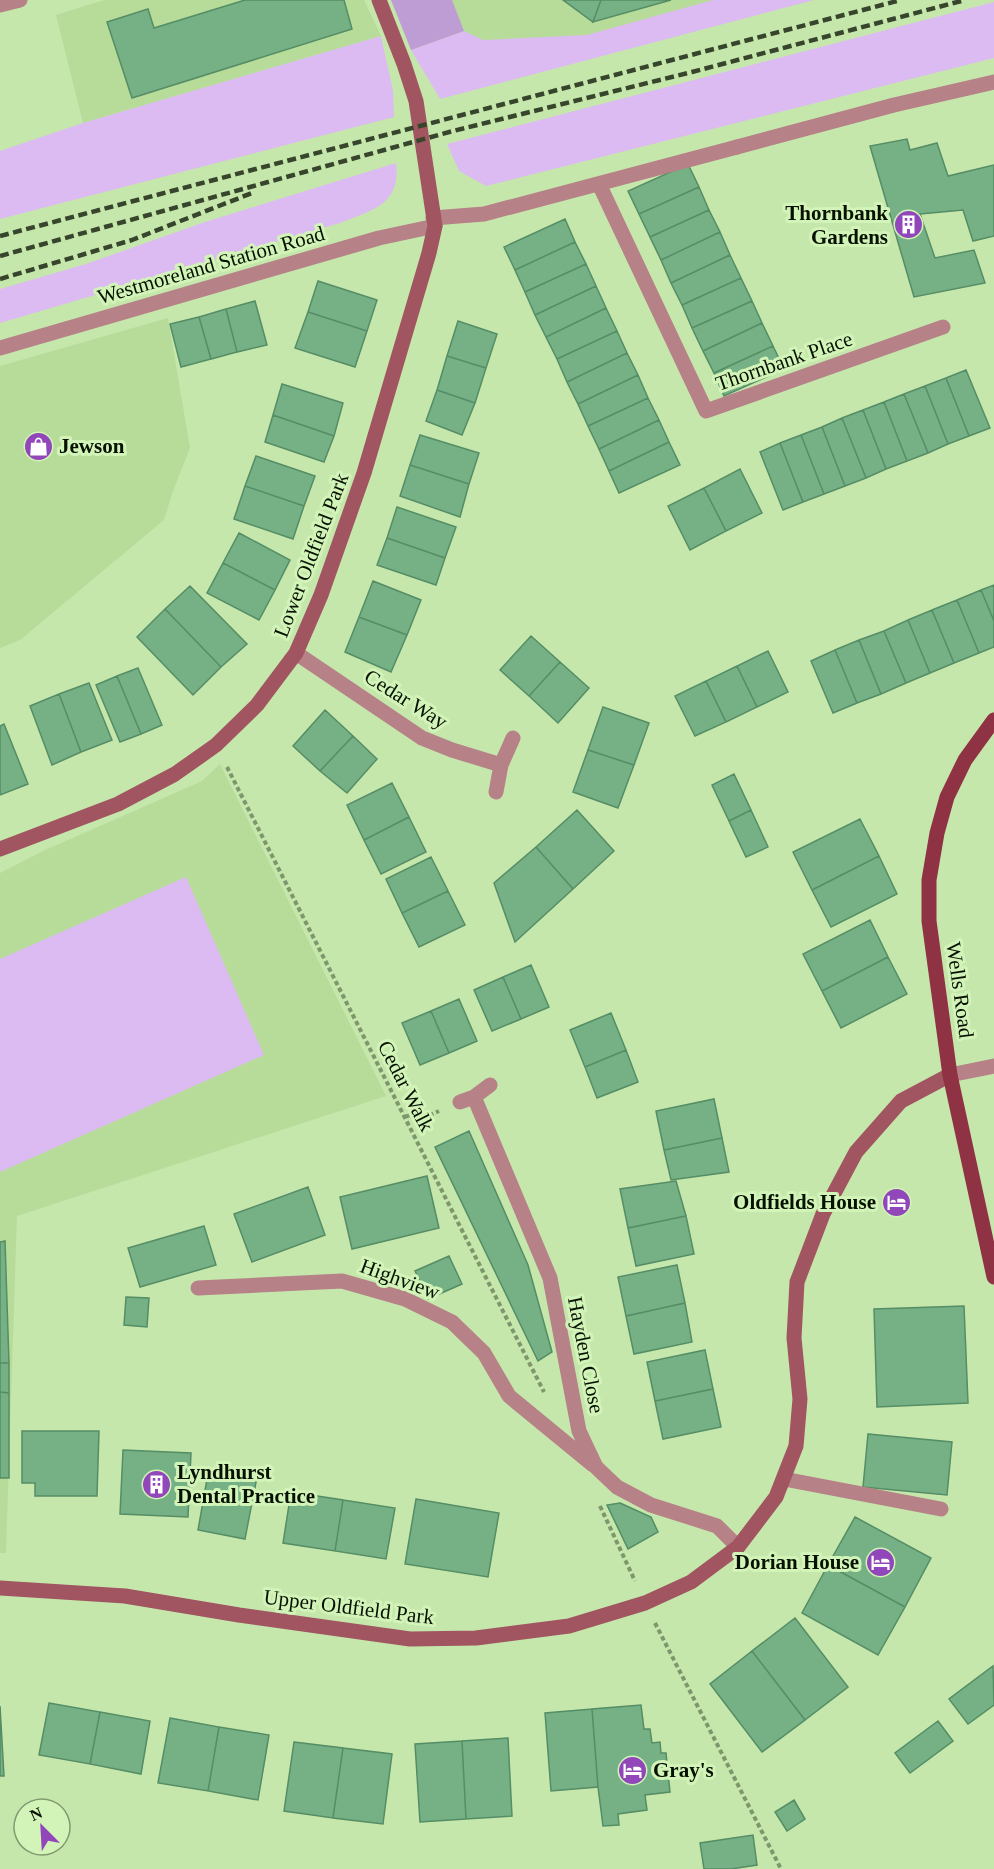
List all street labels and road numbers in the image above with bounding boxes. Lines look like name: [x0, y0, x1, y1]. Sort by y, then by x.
street label: Westmoreland Station Road: [95, 221, 328, 309]
street label: Thornbank Place: [713, 326, 855, 396]
street label: Lower Oldfield Park: [269, 469, 354, 640]
street label: Cedar Way: [360, 664, 452, 734]
street label: Wells Road: [941, 940, 979, 1040]
street label: Cedar Walk: [373, 1037, 439, 1136]
street label: Highview: [357, 1254, 444, 1305]
street label: Hayden Close: [563, 1295, 609, 1415]
street label: Upper Oldfield Park: [262, 1585, 436, 1629]

